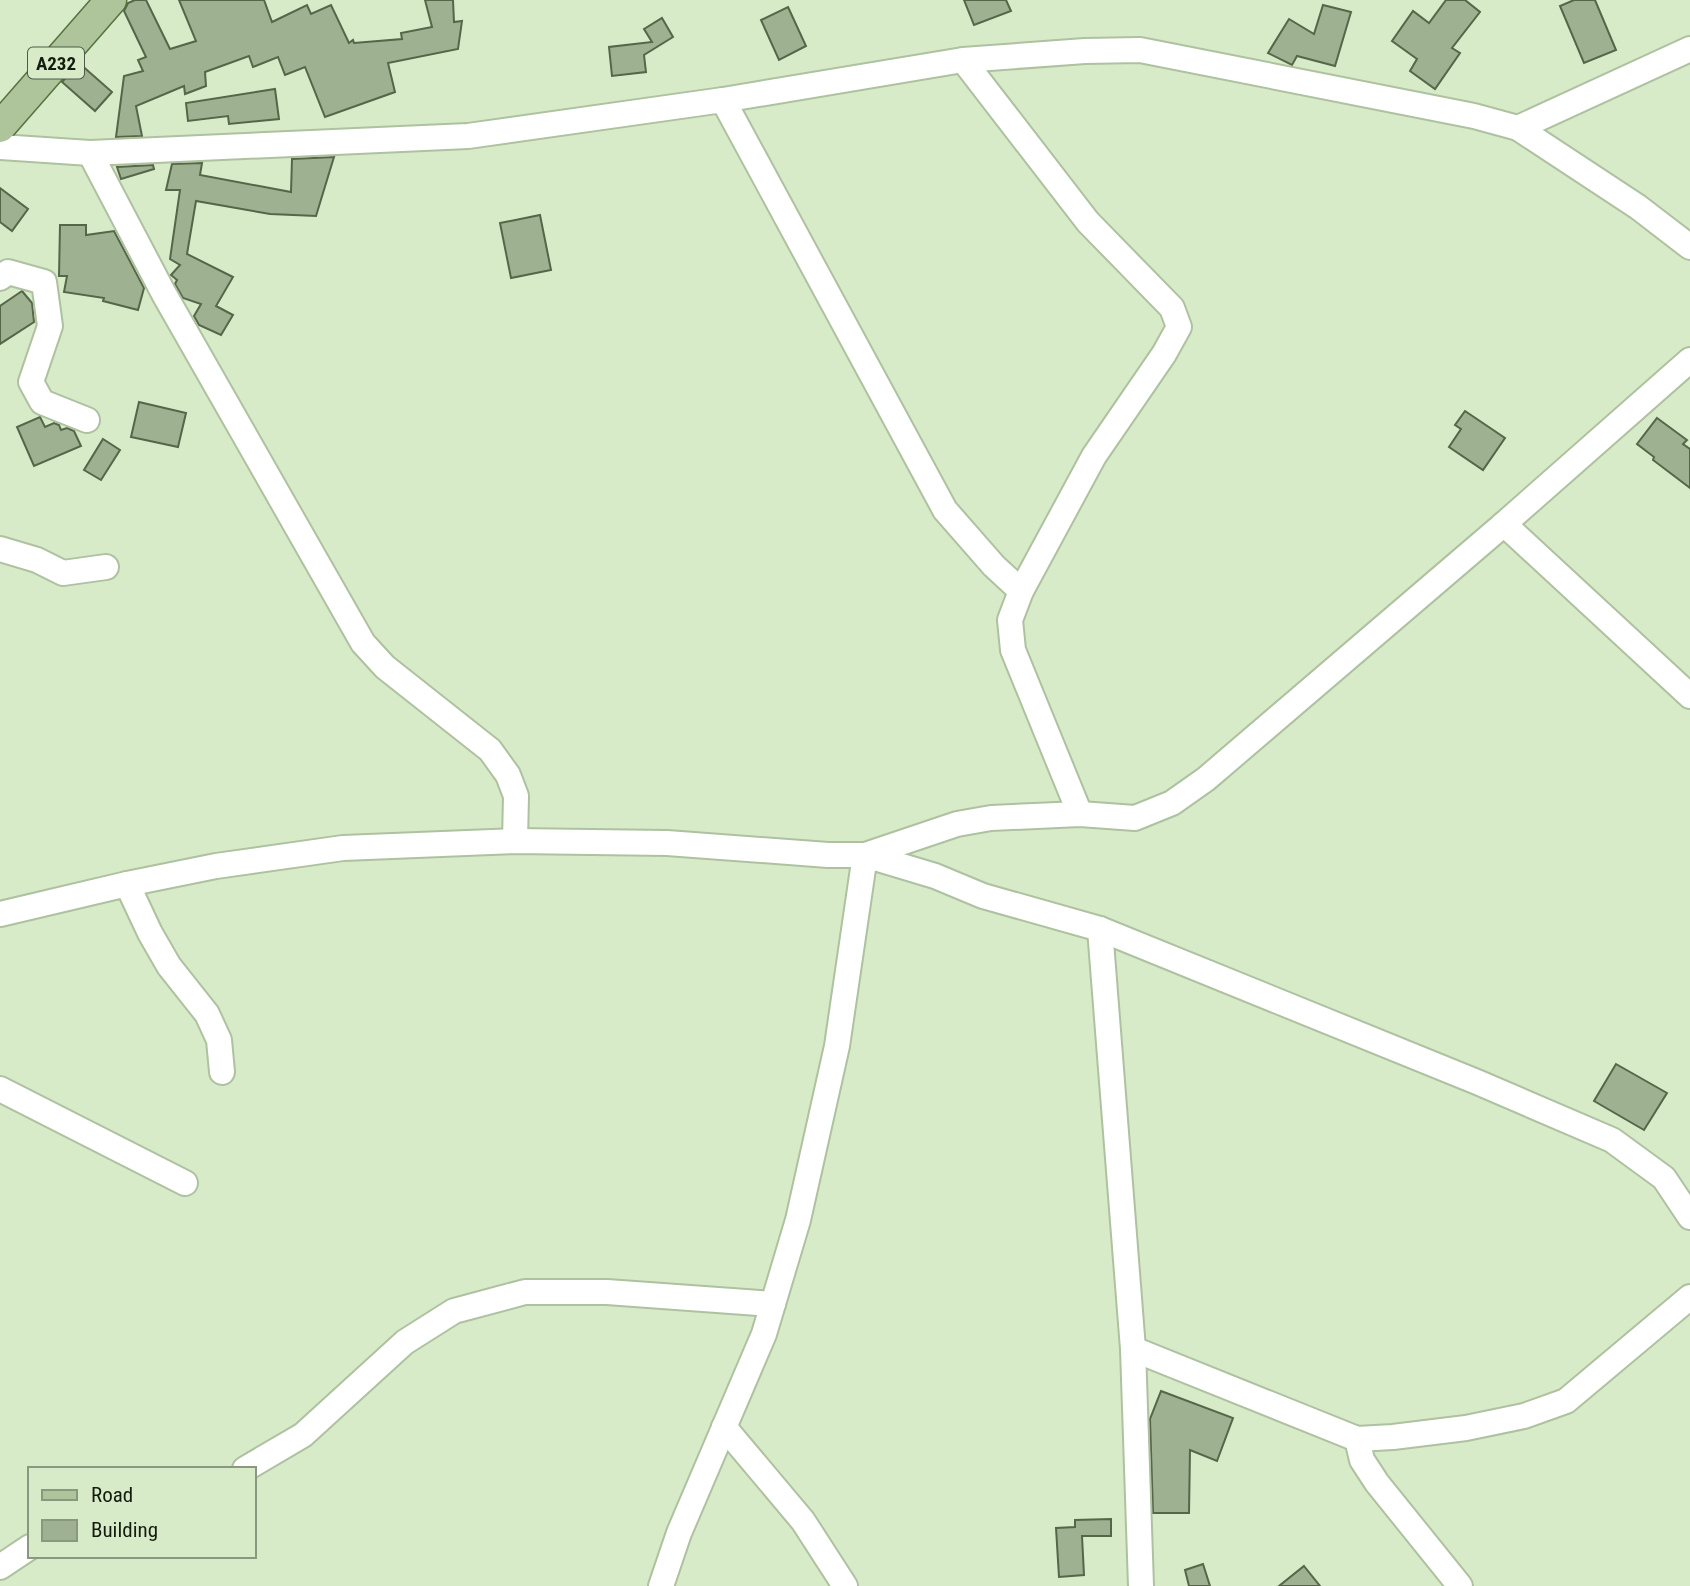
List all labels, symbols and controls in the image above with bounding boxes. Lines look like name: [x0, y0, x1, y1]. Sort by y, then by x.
road number: A232: [28, 48, 84, 78]
legend: [28, 1467, 256, 1558]
text: Road: [91, 1483, 133, 1507]
text: Building: [91, 1518, 158, 1542]

